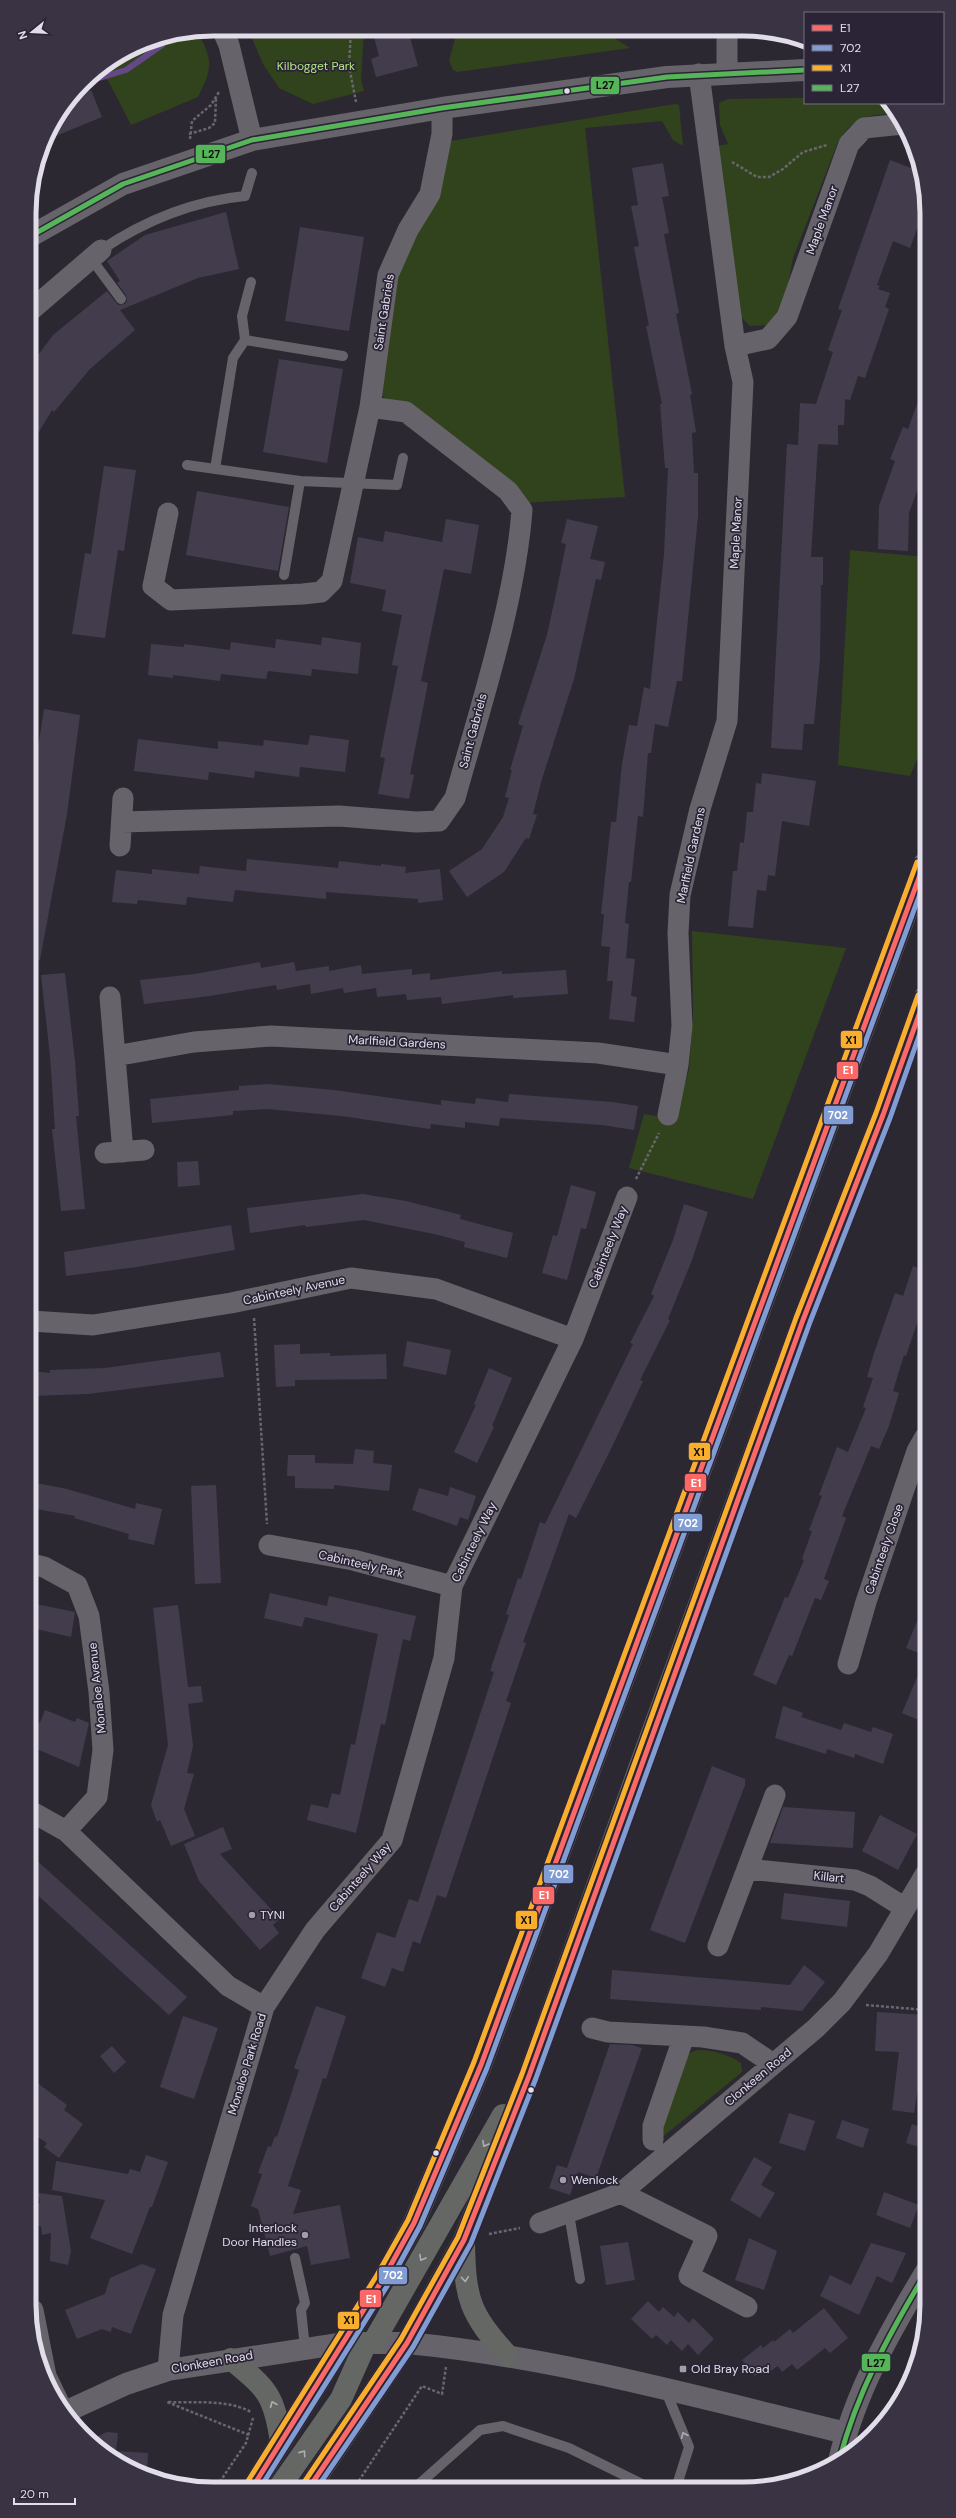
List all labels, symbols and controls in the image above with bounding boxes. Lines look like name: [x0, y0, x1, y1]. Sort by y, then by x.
north arrow: [12, 12, 52, 52]
legend: [804, 12, 944, 104]
text: E1: [840, 20, 851, 36]
text: N: [15, 29, 30, 41]
text: 702: [840, 40, 861, 56]
park label: Kilbogget Park: [277, 58, 355, 74]
text: X1: [840, 60, 851, 76]
line badge: L27: [590, 76, 620, 95]
text: L27: [596, 78, 614, 92]
text: L27: [840, 80, 859, 96]
unlabelled marker: [562, 86, 572, 96]
line badge: L27: [195, 144, 226, 164]
text: L27: [202, 147, 220, 161]
street label: Maple Manor: [802, 183, 842, 257]
street label: Saint Gabriels: [370, 273, 398, 351]
street label: Maple Manor: [726, 496, 746, 569]
street label: Saint Gabriels: [455, 692, 491, 770]
street label: Marlfield Gardens: [673, 806, 709, 904]
line badge: X1: [840, 1030, 863, 1049]
street label: Marlfield Gardens: [348, 1031, 446, 1053]
text: X1: [845, 1033, 857, 1047]
line badge: E1: [836, 1061, 859, 1080]
text: E1: [843, 1063, 853, 1077]
line badge: 702: [823, 1105, 854, 1125]
text: 702: [828, 1108, 848, 1122]
street label: Cabinteely Way: [585, 1203, 631, 1291]
street label: Cabinteely Avenue: [242, 1271, 347, 1309]
line badge: X1: [688, 1442, 711, 1461]
text: X1: [693, 1445, 705, 1459]
line badge: E1: [684, 1473, 707, 1492]
text: E1: [691, 1476, 701, 1490]
street label: Cabinteely Way: [448, 1499, 500, 1585]
street label: Cabinteely Close: [861, 1502, 907, 1596]
line badge: 702: [673, 1513, 703, 1532]
text: 702: [678, 1516, 698, 1530]
street label: Cabinteely Park: [317, 1546, 405, 1582]
street label: Monaloe Avenue: [84, 1642, 110, 1734]
street label: Cabinteely Way: [325, 1839, 395, 1915]
line badge: 702: [543, 1864, 574, 1884]
text: 702: [549, 1867, 569, 1881]
street label: Killart: [813, 1867, 845, 1887]
line badge: E1: [532, 1886, 555, 1905]
text: E1: [539, 1888, 549, 1902]
place label: TYNI: [260, 1907, 285, 1923]
marker: TYNI: [247, 1910, 257, 1920]
line badge: X1: [515, 1910, 538, 1930]
text: X1: [520, 1913, 532, 1927]
street label: Monaloe Park Road: [224, 2011, 270, 2117]
street label: Clonkeen Road: [721, 2044, 795, 2110]
unlabelled marker: [526, 2085, 536, 2095]
one-way arrow: [483, 2140, 490, 2147]
unlabelled marker: [431, 2148, 441, 2158]
place label: Wenlock: [571, 2172, 618, 2188]
marker: Wenlock: [558, 2175, 568, 2185]
place label: Interlock Door Handles: [222, 2220, 297, 2250]
marker: Interlock Door Handles: [300, 2230, 310, 2240]
one-way arrow: [420, 2254, 427, 2261]
line badge: 702: [378, 2266, 408, 2285]
text: 702: [383, 2268, 403, 2282]
one-way arrow: [460, 2276, 469, 2282]
line badge: E1: [359, 2289, 382, 2308]
text: E1: [366, 2292, 376, 2306]
line badge: X1: [337, 2311, 360, 2330]
text: X1: [343, 2313, 355, 2327]
street label: Clonkeen Road: [170, 2347, 254, 2377]
line badge: L27: [861, 2353, 891, 2372]
text: L27: [867, 2356, 885, 2370]
place label: Old Bray Road: [691, 2361, 770, 2377]
marker: Old Bray Road: [678, 2364, 688, 2374]
one-way arrow: [270, 2400, 278, 2408]
one-way arrow: [681, 2432, 689, 2440]
one-way arrow: [298, 2451, 305, 2458]
scale bar: [14, 2480, 75, 2506]
text: 20 m: [20, 2486, 49, 2502]

